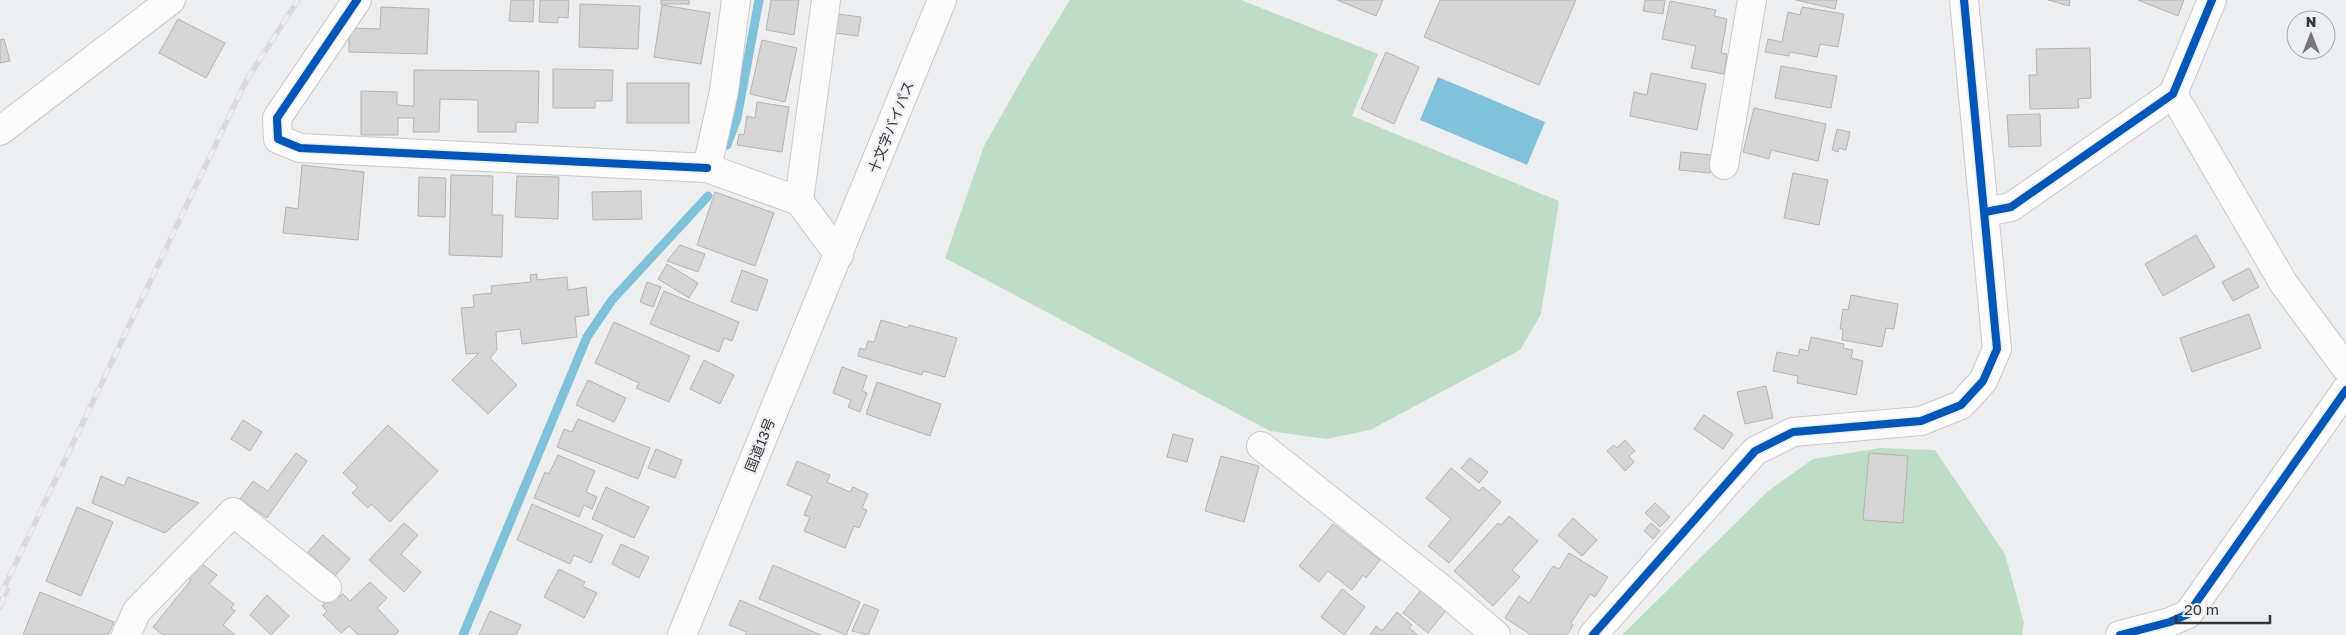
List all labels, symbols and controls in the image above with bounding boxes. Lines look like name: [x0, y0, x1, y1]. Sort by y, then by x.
north arrow: [2286, 10, 2336, 60]
text: N: [2306, 13, 2316, 30]
street label: 十文字バイパス: [864, 78, 917, 175]
street label: 国道13号: [741, 415, 778, 474]
scale bar: [2176, 592, 2270, 624]
text: 20 m: [2184, 600, 2219, 618]

